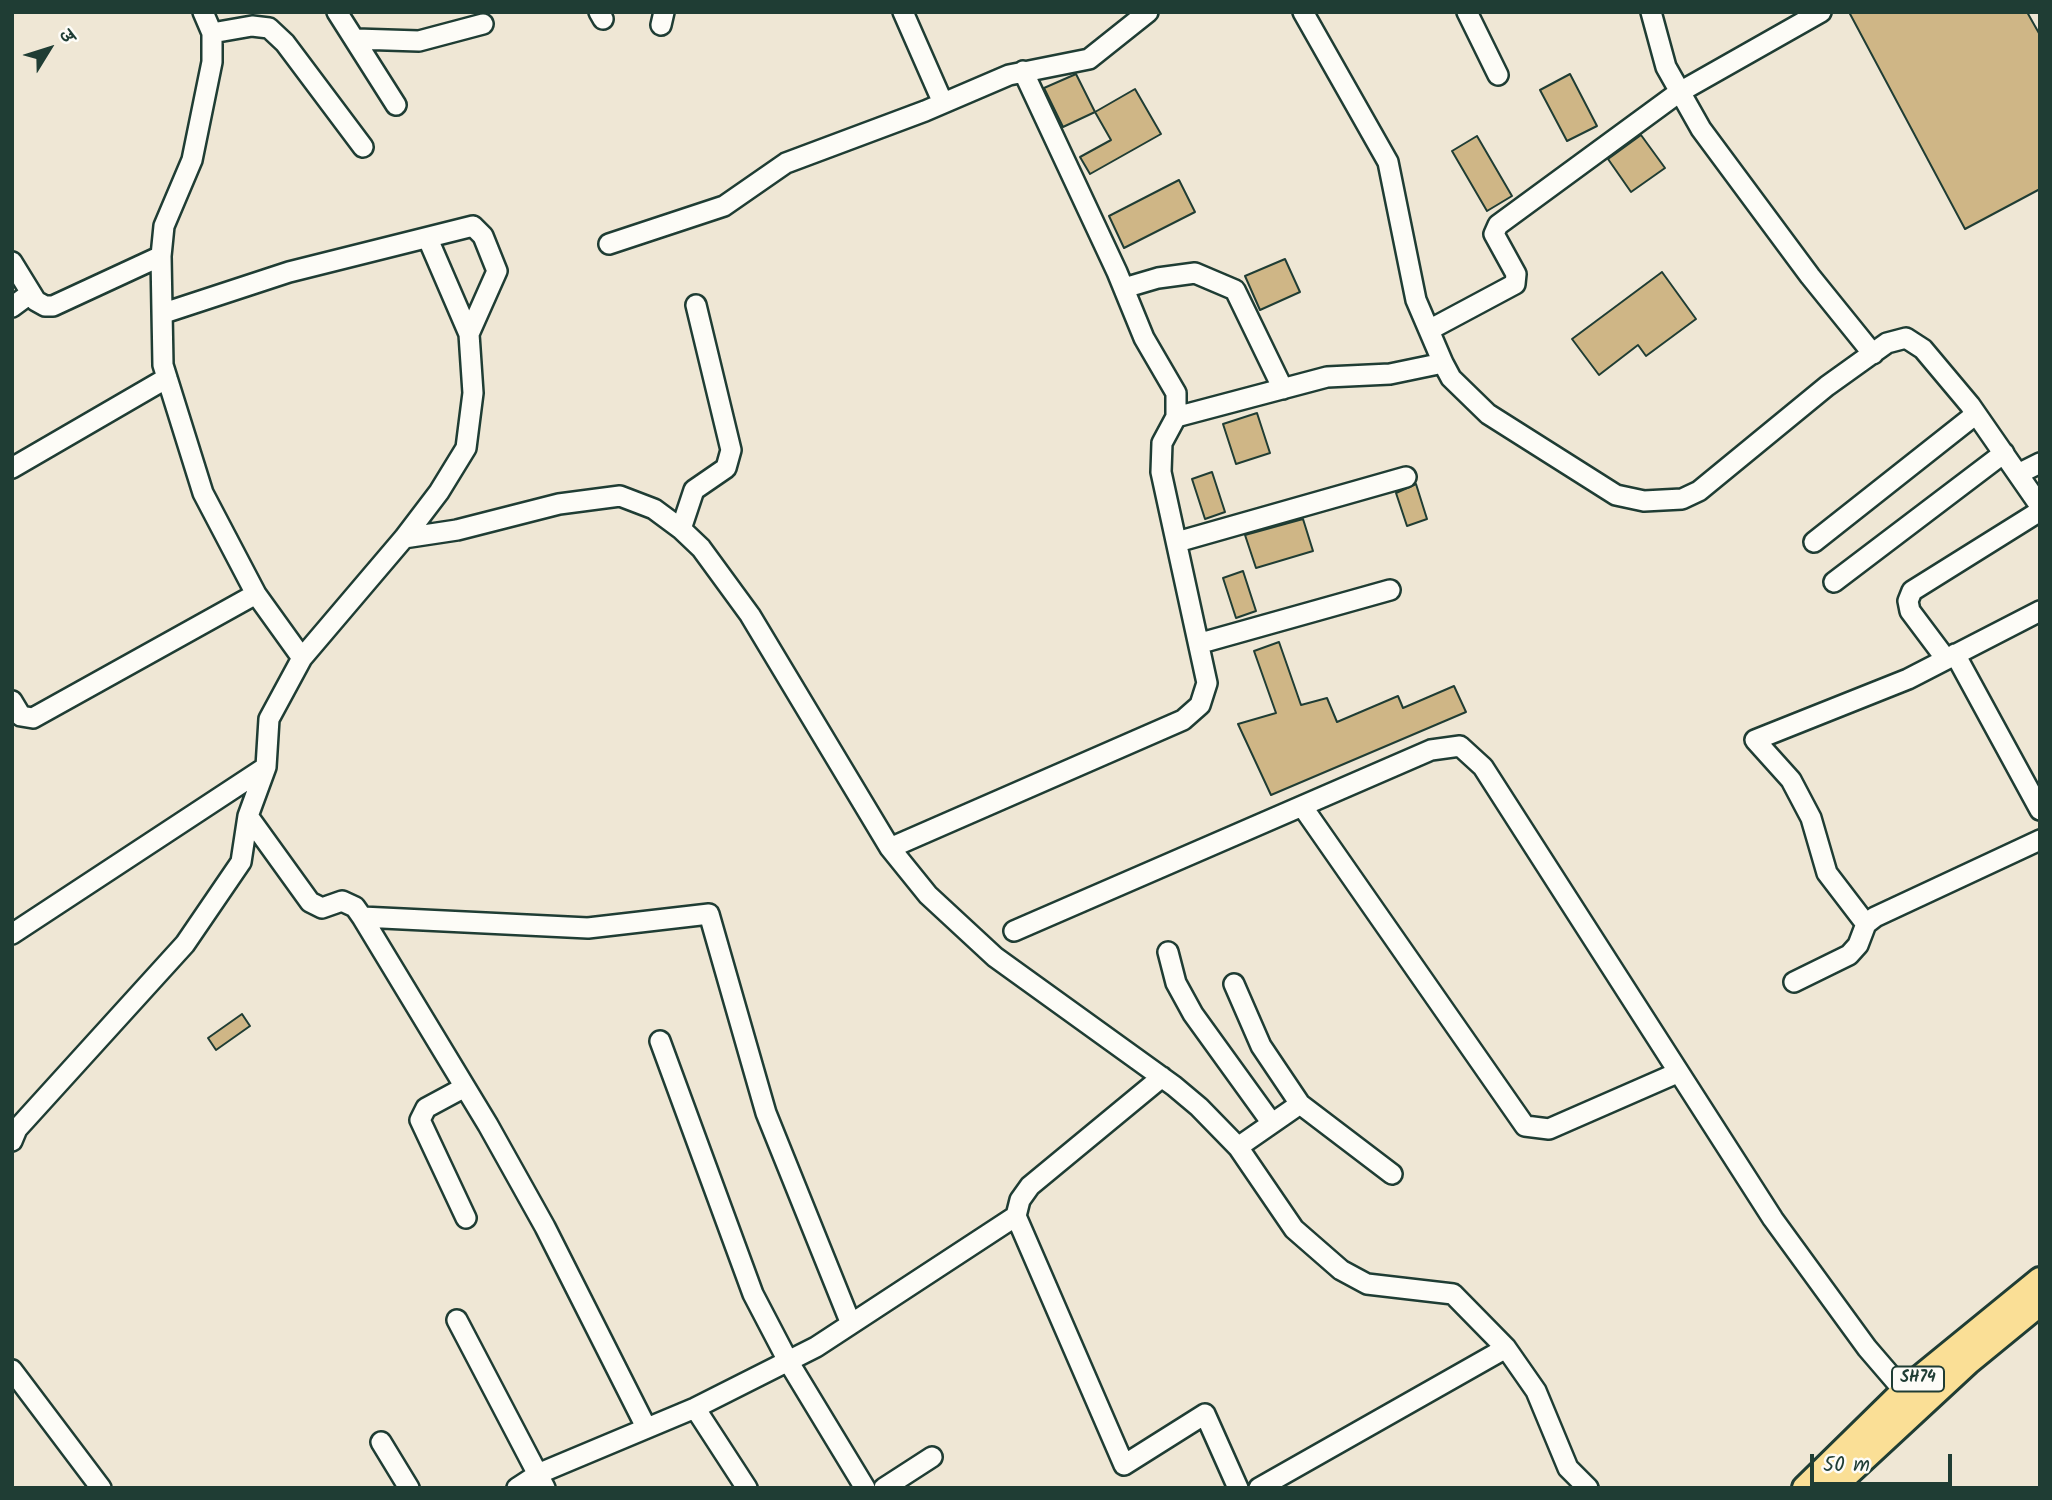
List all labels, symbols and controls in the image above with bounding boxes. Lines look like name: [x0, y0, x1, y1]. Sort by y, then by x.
north arrow: [14, 14, 84, 84]
text: उ: [50, 22, 81, 50]
road number: SH74: [1892, 1366, 1944, 1392]
scale bar: [1814, 1440, 1956, 1484]
text: 50 m: [1823, 1449, 1870, 1482]

